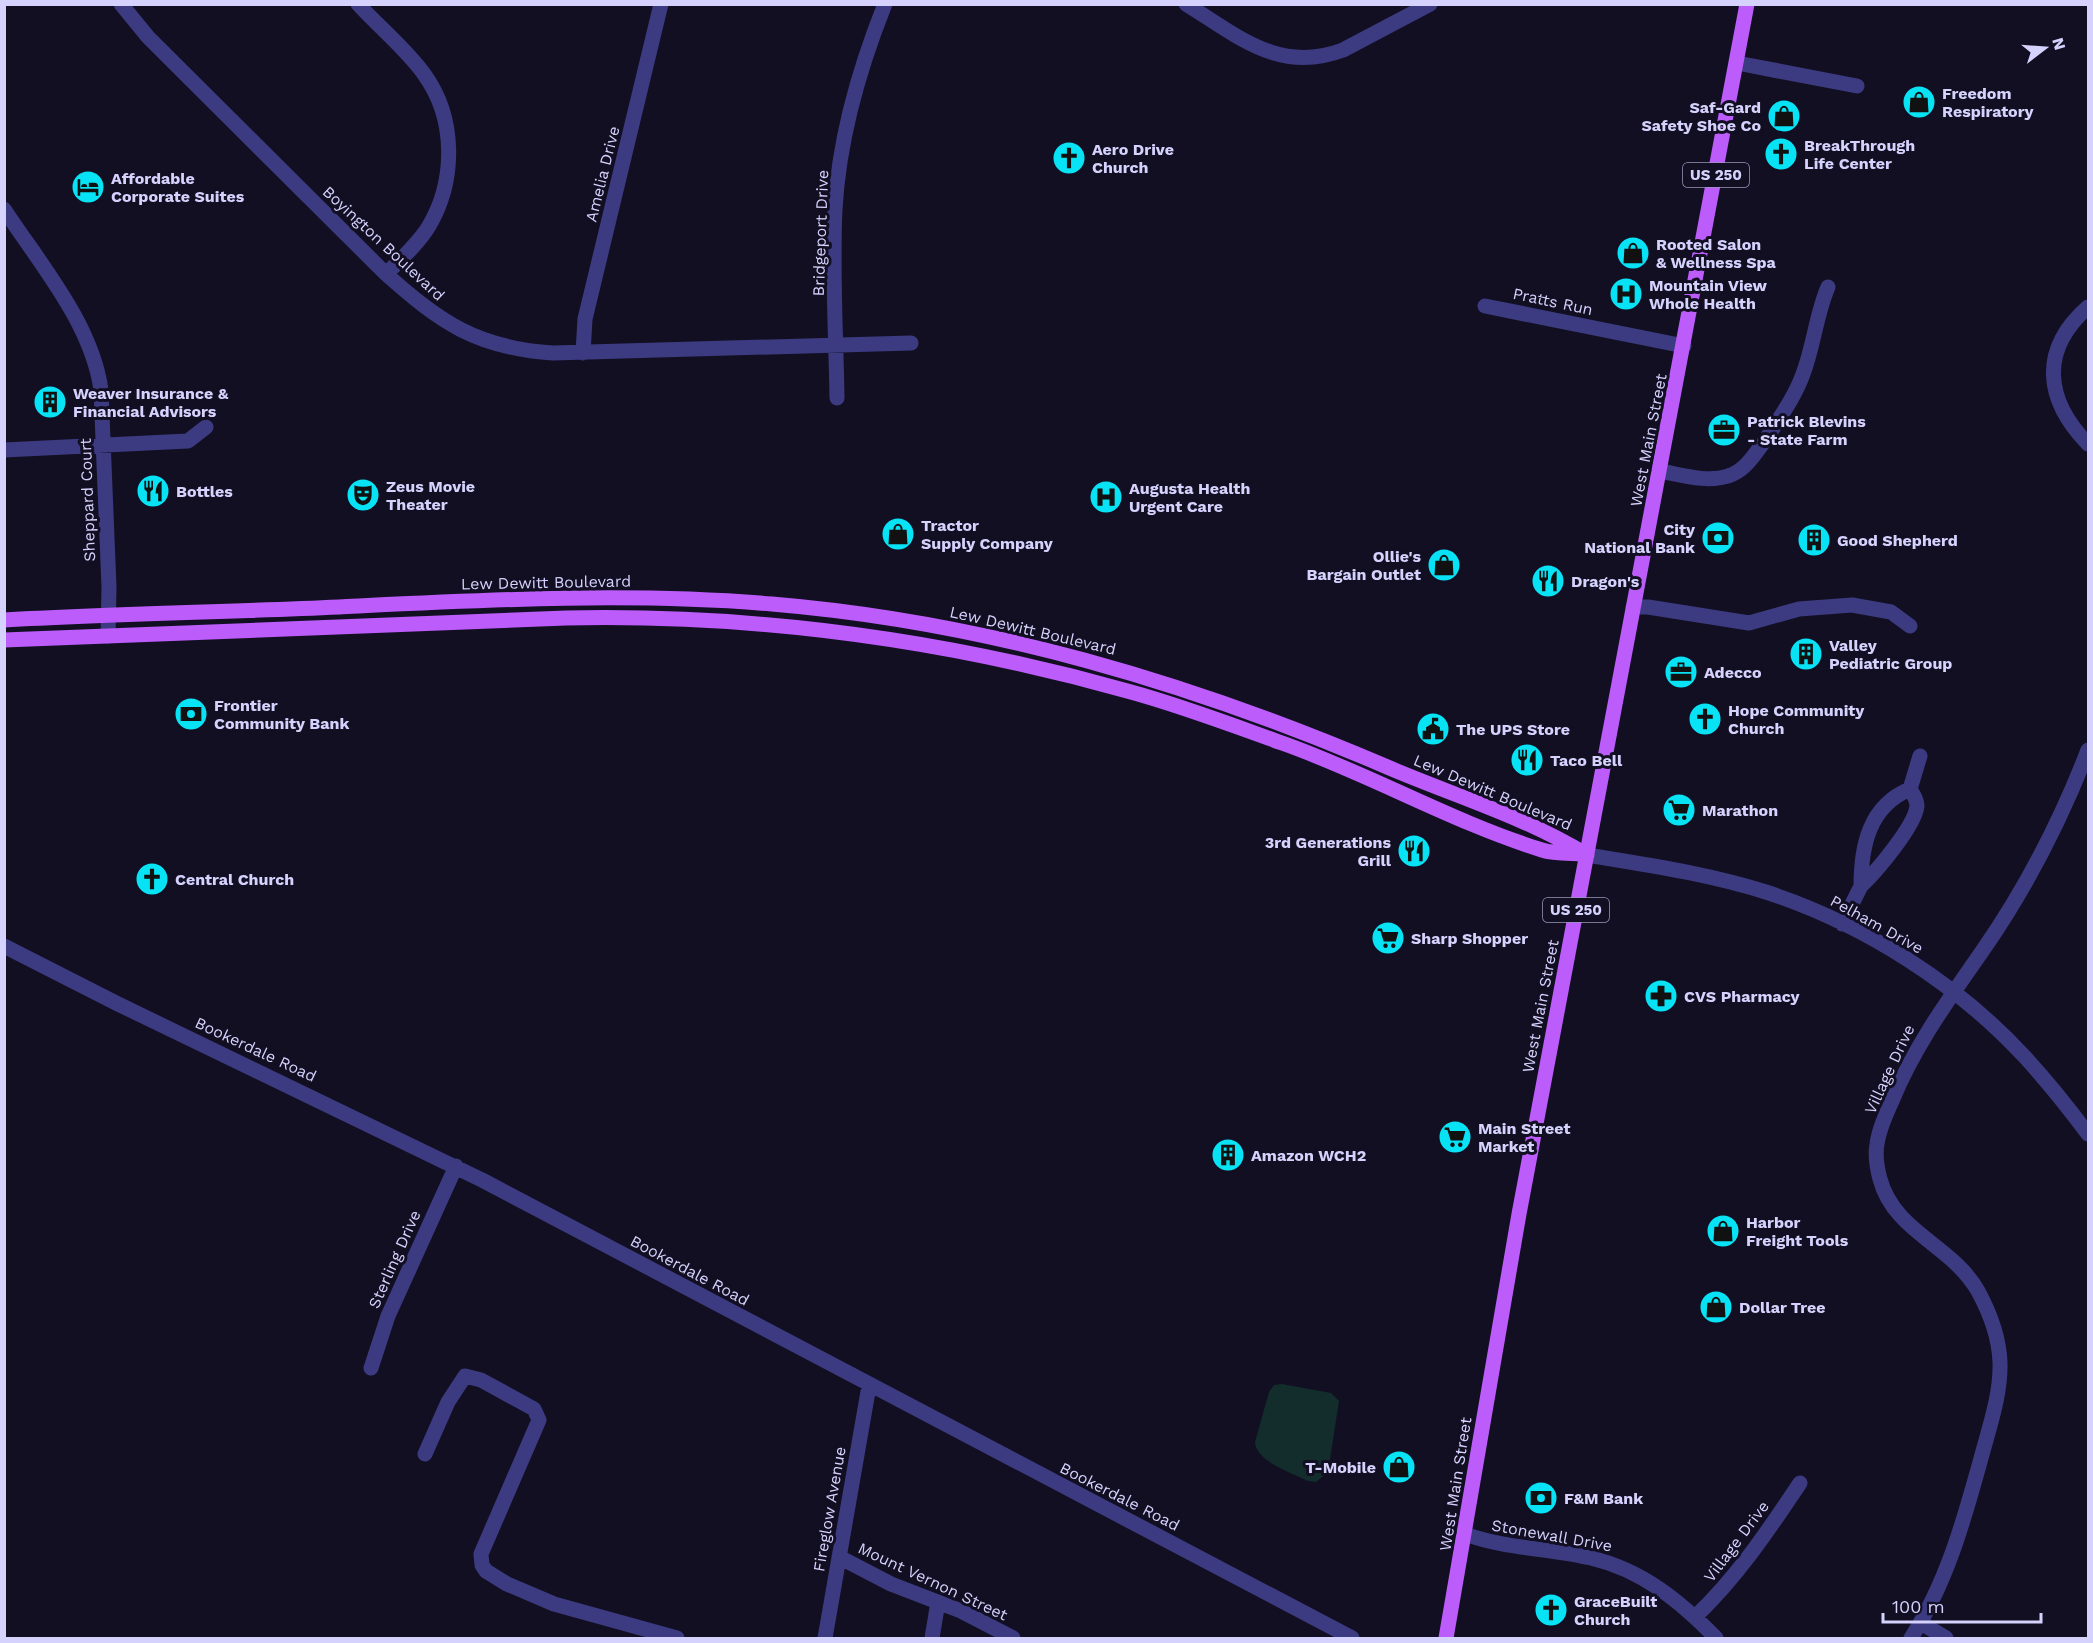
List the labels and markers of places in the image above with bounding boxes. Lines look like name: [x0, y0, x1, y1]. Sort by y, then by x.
shop icon: Freedom Respiratory: [1901, 84, 1937, 120]
place label: Freedom Respiratory: [1942, 84, 2035, 121]
place label: Saf-Gard Safety Shoe Co: [1641, 98, 1761, 135]
shop icon: Saf-Gard Safety Shoe Co: [1766, 98, 1802, 134]
church icon: BreakThrough Life Center: [1763, 136, 1799, 172]
place label: BreakThrough Life Center: [1804, 136, 1915, 173]
church icon: Aero Drive Church: [1051, 140, 1087, 176]
place label: Aero Drive Church: [1092, 140, 1174, 177]
hotel icon: Affordable Corporate Suites: [70, 169, 106, 205]
place label: Affordable Corporate Suites: [111, 169, 245, 206]
shop icon: Rooted Salon & Wellness Spa: [1615, 235, 1651, 271]
place label: Rooted Salon & Wellness Spa: [1656, 235, 1777, 272]
hospital icon: Mountain View Whole Health: [1608, 276, 1644, 312]
place label: Mountain View Whole Health: [1649, 276, 1768, 313]
building icon: Weaver Insurance & Financial Advisors: [32, 384, 68, 420]
place label: Weaver Insurance & Financial Advisors: [73, 384, 229, 421]
office icon: Patrick Blevins - State Farm: [1706, 412, 1742, 448]
place label: Patrick Blevins - State Farm: [1747, 412, 1866, 449]
restaurant icon: Bottles: [135, 473, 171, 509]
theatre icon: Zeus Movie Theater: [345, 477, 381, 513]
place label: Zeus Movie Theater: [386, 477, 475, 514]
hospital icon: Augusta Health Urgent Care: [1088, 479, 1124, 515]
place label: Augusta Health Urgent Care: [1129, 479, 1250, 516]
place label: Bottles: [176, 482, 233, 501]
shop icon: Tractor Supply Company: [880, 516, 916, 552]
place label: Tractor Supply Company: [921, 516, 1054, 553]
place label: City National Bank: [1584, 520, 1696, 557]
bank icon: City National Bank: [1700, 520, 1736, 556]
building icon: Good Shepherd: [1796, 522, 1832, 558]
place label: Good Shepherd: [1837, 531, 1958, 550]
place label: Ollie's Bargain Outlet: [1307, 547, 1421, 584]
shop icon: Ollie's Bargain Outlet: [1426, 547, 1462, 583]
restaurant icon: Dragon's: [1530, 563, 1566, 599]
place label: Dragon's: [1571, 572, 1640, 591]
building icon: Valley Pediatric Group: [1788, 636, 1824, 672]
place label: Valley Pediatric Group: [1829, 636, 1952, 673]
office icon: Adecco: [1663, 654, 1699, 690]
place label: Adecco: [1704, 663, 1762, 682]
bank icon: Frontier Community Bank: [173, 696, 209, 732]
place label: Frontier Community Bank: [214, 696, 349, 733]
church icon: Hope Community Church: [1687, 701, 1723, 737]
place label: Hope Community Church: [1728, 701, 1865, 738]
public building icon: The UPS Store: [1415, 711, 1451, 747]
place label: The UPS Store: [1456, 720, 1570, 739]
restaurant icon: Taco Bell: [1509, 742, 1545, 778]
place label: Taco Bell: [1550, 751, 1623, 770]
supermarket icon: Marathon: [1661, 792, 1697, 828]
place label: Marathon: [1702, 801, 1778, 820]
place label: 3rd Generations Grill: [1265, 833, 1392, 870]
restaurant icon: 3rd Generations Grill: [1396, 833, 1432, 869]
church icon: Central Church: [134, 861, 170, 897]
place label: Central Church: [175, 870, 294, 889]
supermarket icon: Sharp Shopper: [1370, 920, 1406, 956]
place label: Sharp Shopper: [1411, 929, 1528, 948]
pharmacy icon: CVS Pharmacy: [1643, 978, 1679, 1014]
place label: CVS Pharmacy: [1684, 987, 1801, 1006]
supermarket icon: Main Street Market: [1437, 1119, 1473, 1155]
place label: Main Street Market: [1478, 1119, 1570, 1156]
building icon: Amazon WCH2: [1210, 1137, 1246, 1173]
place label: Amazon WCH2: [1251, 1146, 1366, 1165]
shop icon: Harbor Freight Tools: [1705, 1213, 1741, 1249]
place label: Harbor Freight Tools: [1746, 1213, 1849, 1250]
shop icon: Dollar Tree: [1698, 1289, 1734, 1325]
place label: Dollar Tree: [1739, 1298, 1826, 1317]
shop icon: T-Mobile: [1381, 1449, 1417, 1485]
place label: T-Mobile: [1305, 1458, 1376, 1477]
bank icon: F&M Bank: [1523, 1480, 1559, 1516]
place label: F&M Bank: [1564, 1489, 1643, 1508]
church icon: GraceBuilt Church: [1533, 1592, 1569, 1628]
place label: GraceBuilt Church: [1574, 1592, 1657, 1629]

